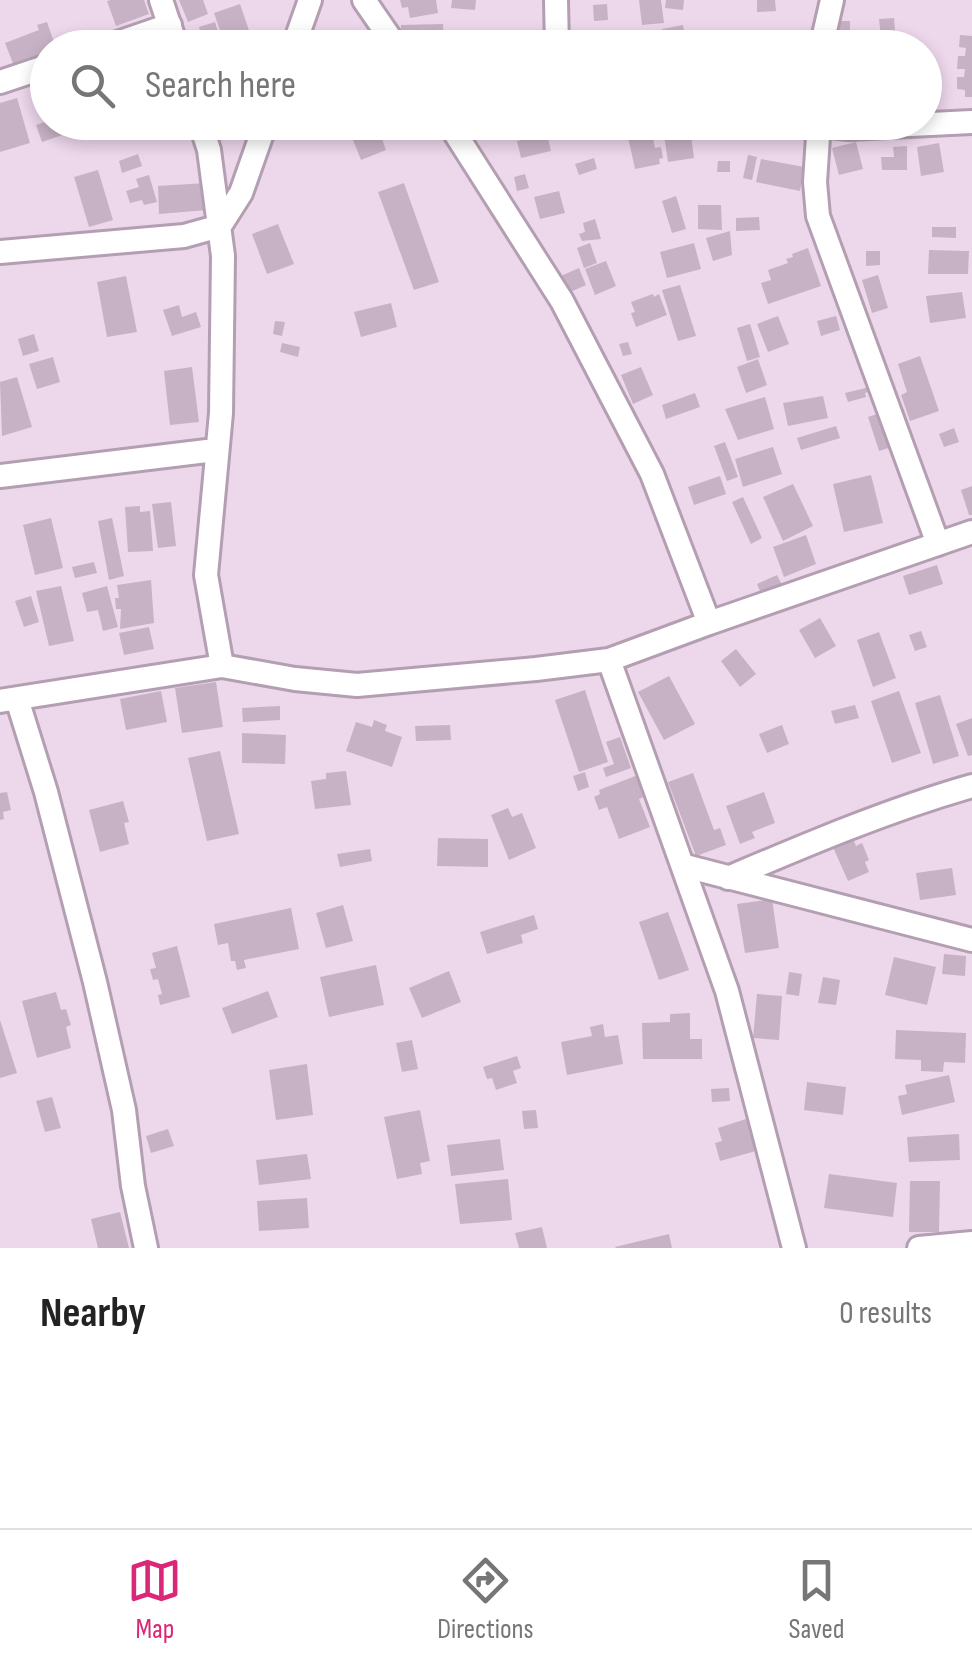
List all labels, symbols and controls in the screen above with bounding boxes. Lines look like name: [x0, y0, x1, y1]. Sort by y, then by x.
search box: [30, 30, 942, 140]
icon: search: [65, 58, 120, 113]
text: Search here: [145, 63, 296, 108]
text: Nearby: [40, 1288, 146, 1339]
text: 0 results: [839, 1294, 932, 1333]
tab: Map: [127, 1553, 182, 1646]
tab: Directions: [437, 1553, 534, 1646]
tab: Saved: [788, 1553, 845, 1646]

